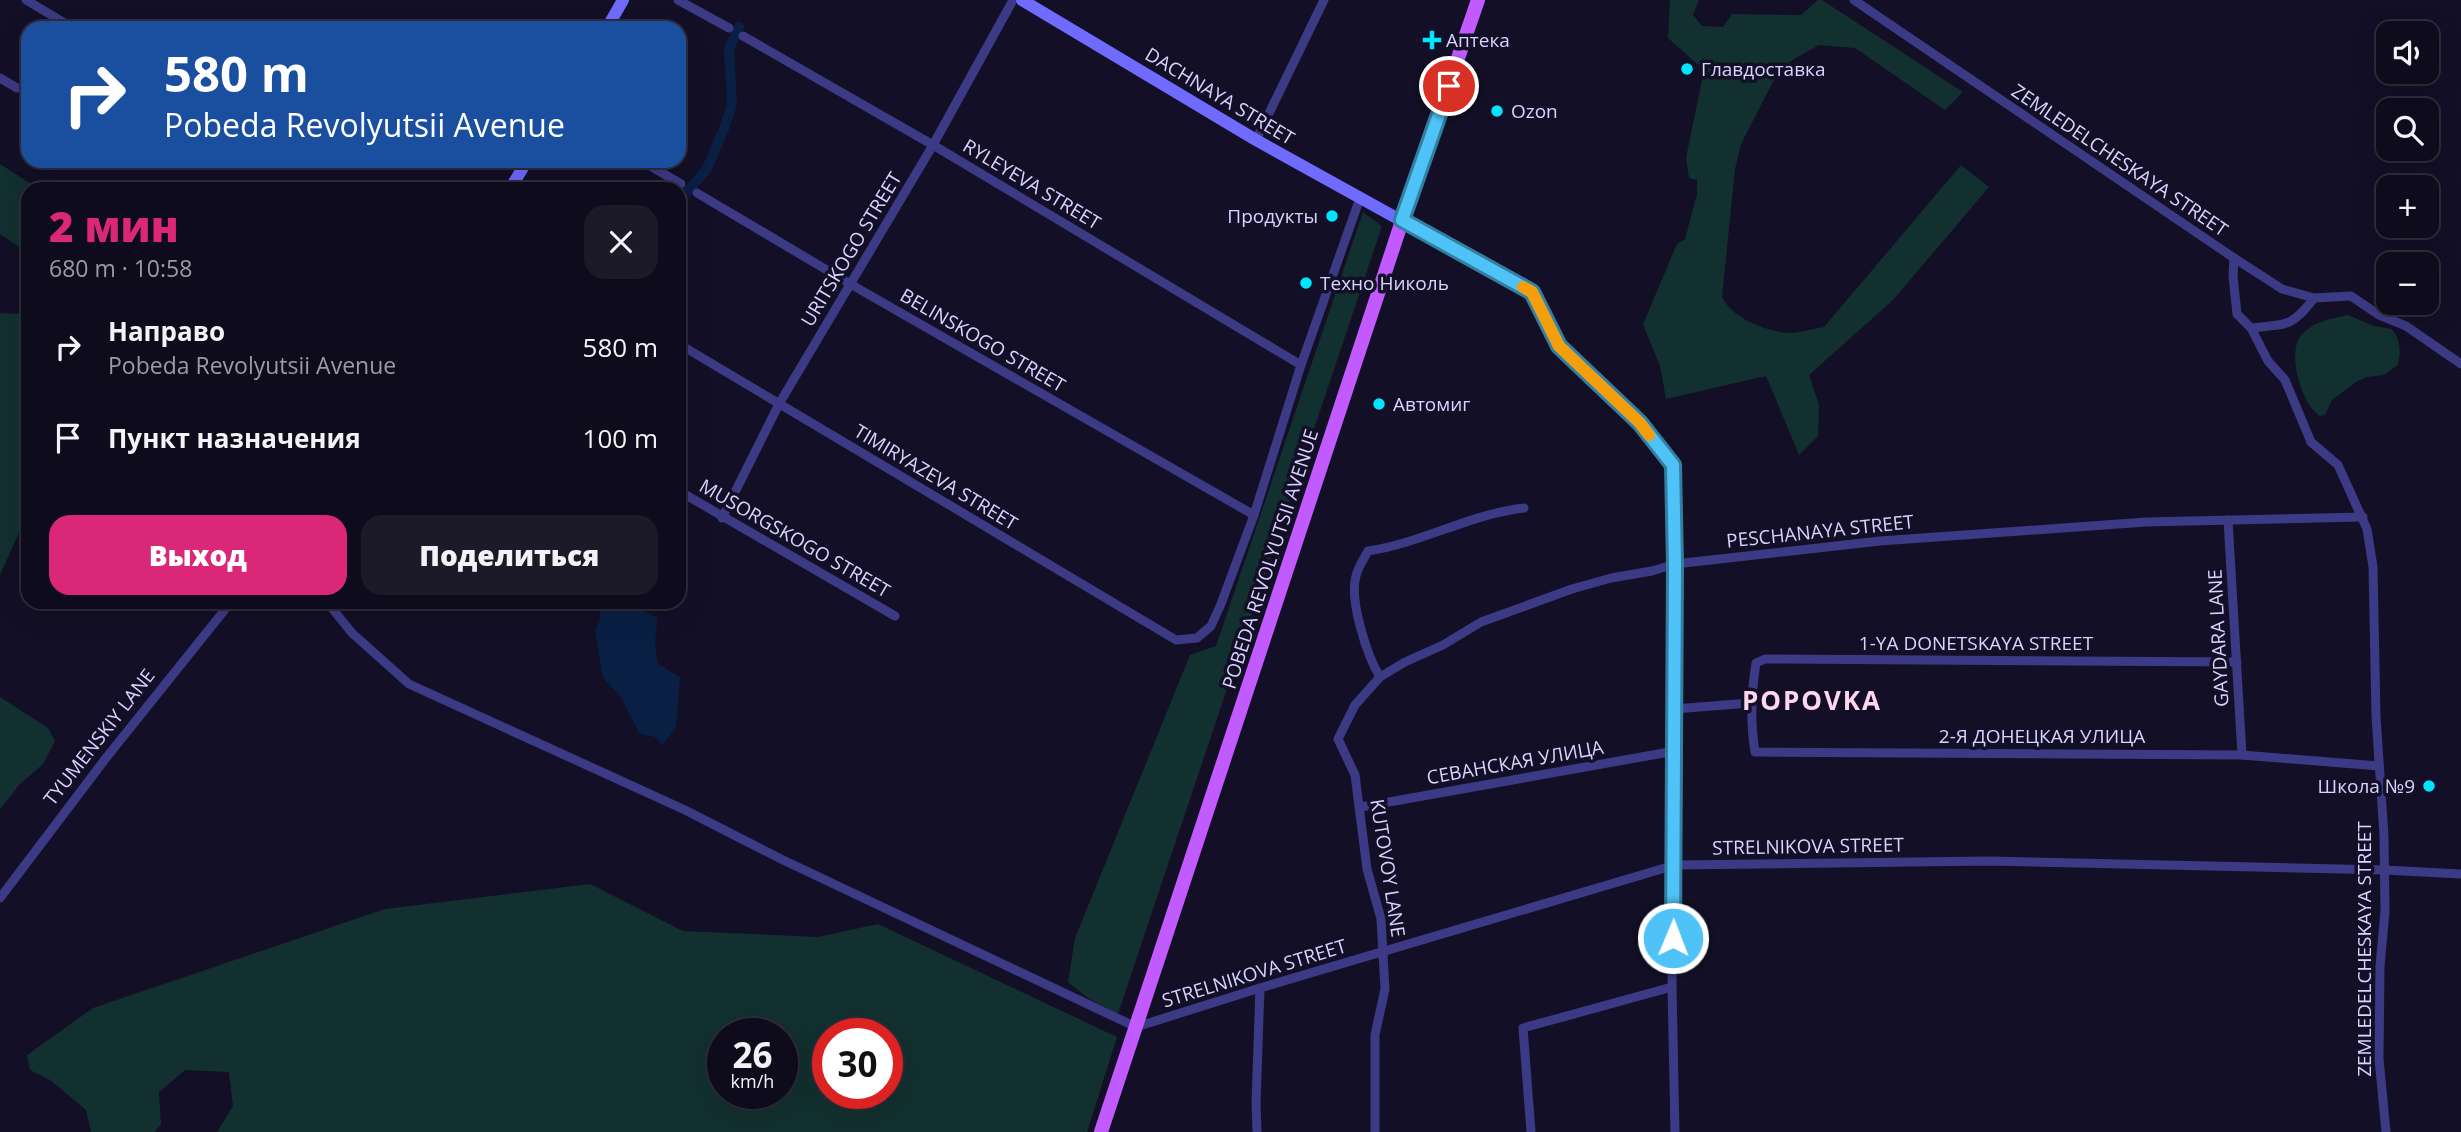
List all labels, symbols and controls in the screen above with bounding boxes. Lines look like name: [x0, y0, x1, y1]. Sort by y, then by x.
map controls: [2376, 21, 2439, 315]
button: sound: [2376, 21, 2439, 84]
place label: Аптека: [1446, 27, 1510, 53]
marker: Аптека: [1424, 32, 1440, 48]
text: 580 m: [164, 40, 309, 106]
street label: DACHNAYA STREET: [1141, 41, 1300, 151]
icon: right: [49, 49, 140, 140]
pin: [1419, 56, 1479, 116]
place label: Главдоставка: [1701, 56, 1825, 82]
marker: Главдоставка: [1679, 61, 1695, 77]
icon: arrive: [1430, 67, 1468, 105]
street label: ZEMLEDELCHESKAYA STREET: [2007, 78, 2234, 243]
place label: Ozon: [1511, 98, 1558, 124]
button: search: [2376, 98, 2439, 161]
text: Pobeda Revolyutsii Avenue: [164, 103, 565, 146]
marker: Ozon: [1489, 103, 1505, 119]
street label: RYLEYEVA STREET: [958, 133, 1106, 236]
street label: URITSKOGO STREET: [795, 166, 908, 331]
button: +: [2376, 175, 2439, 238]
text: 2 мин: [49, 197, 179, 254]
place label: Продукты: [1227, 203, 1318, 229]
button: close: [584, 205, 658, 279]
marker: Продукты: [1324, 208, 1340, 224]
text: 680 m · 10:58: [49, 252, 192, 284]
button: −: [2376, 252, 2439, 315]
place label: Техно Николь: [1320, 270, 1449, 296]
marker: Техно Николь: [1298, 275, 1314, 291]
street label: BELINSKOGO STREET: [896, 282, 1071, 398]
text: Направо: [108, 313, 225, 349]
icon: right: [49, 328, 87, 366]
text: 580 m: [583, 329, 658, 365]
text: Pobeda Revolyutsii Avenue: [108, 349, 396, 381]
place label: Автомиг: [1393, 391, 1471, 417]
marker: Автомиг: [1371, 396, 1387, 412]
street label: TIMIRYAZEVA STREET: [849, 418, 1023, 536]
icon: arrive: [49, 419, 87, 457]
text: Пункт назначения: [108, 420, 361, 456]
text: 100 m: [583, 420, 658, 456]
street label: POBEDA REVOLYUTSII AVENUE: [1216, 426, 1324, 692]
street label: MUSORGSKOGO STREET: [695, 473, 896, 604]
street label: PESCHANAYA STREET: [1725, 508, 1916, 554]
button: Выход: [49, 515, 347, 595]
button: Поделиться: [361, 515, 658, 595]
street label: GAYDARA LANE: [2201, 569, 2235, 707]
street label: 1-YA DONETSKAYA STREET: [1859, 630, 2094, 656]
street label: TYUMENSKIY LANE: [37, 663, 161, 811]
district label: POPOVKA: [1742, 682, 1882, 718]
street label: 2-Я ДОНЕЦКАЯ УЛИЦА: [1939, 723, 2145, 749]
street label: СЕВАНСКАЯ УЛИЦА: [1425, 734, 1605, 790]
place label: Школа №9: [2318, 773, 2415, 799]
marker: Школа №9: [2421, 778, 2437, 794]
street label: KUTOVOY LANE: [1364, 797, 1412, 939]
street label: ZEMLEDELCHESKAYA STREET: [2351, 821, 2377, 1077]
street label: STRELNIKOVA STREET: [1712, 831, 1905, 861]
position arrow: [1636, 901, 1710, 975]
street label: STRELNIKOVA STREET: [1159, 932, 1350, 1013]
speed limit sign: 30: [812, 1018, 903, 1109]
text: 26: [732, 1031, 773, 1078]
text: km/h: [731, 1069, 774, 1093]

